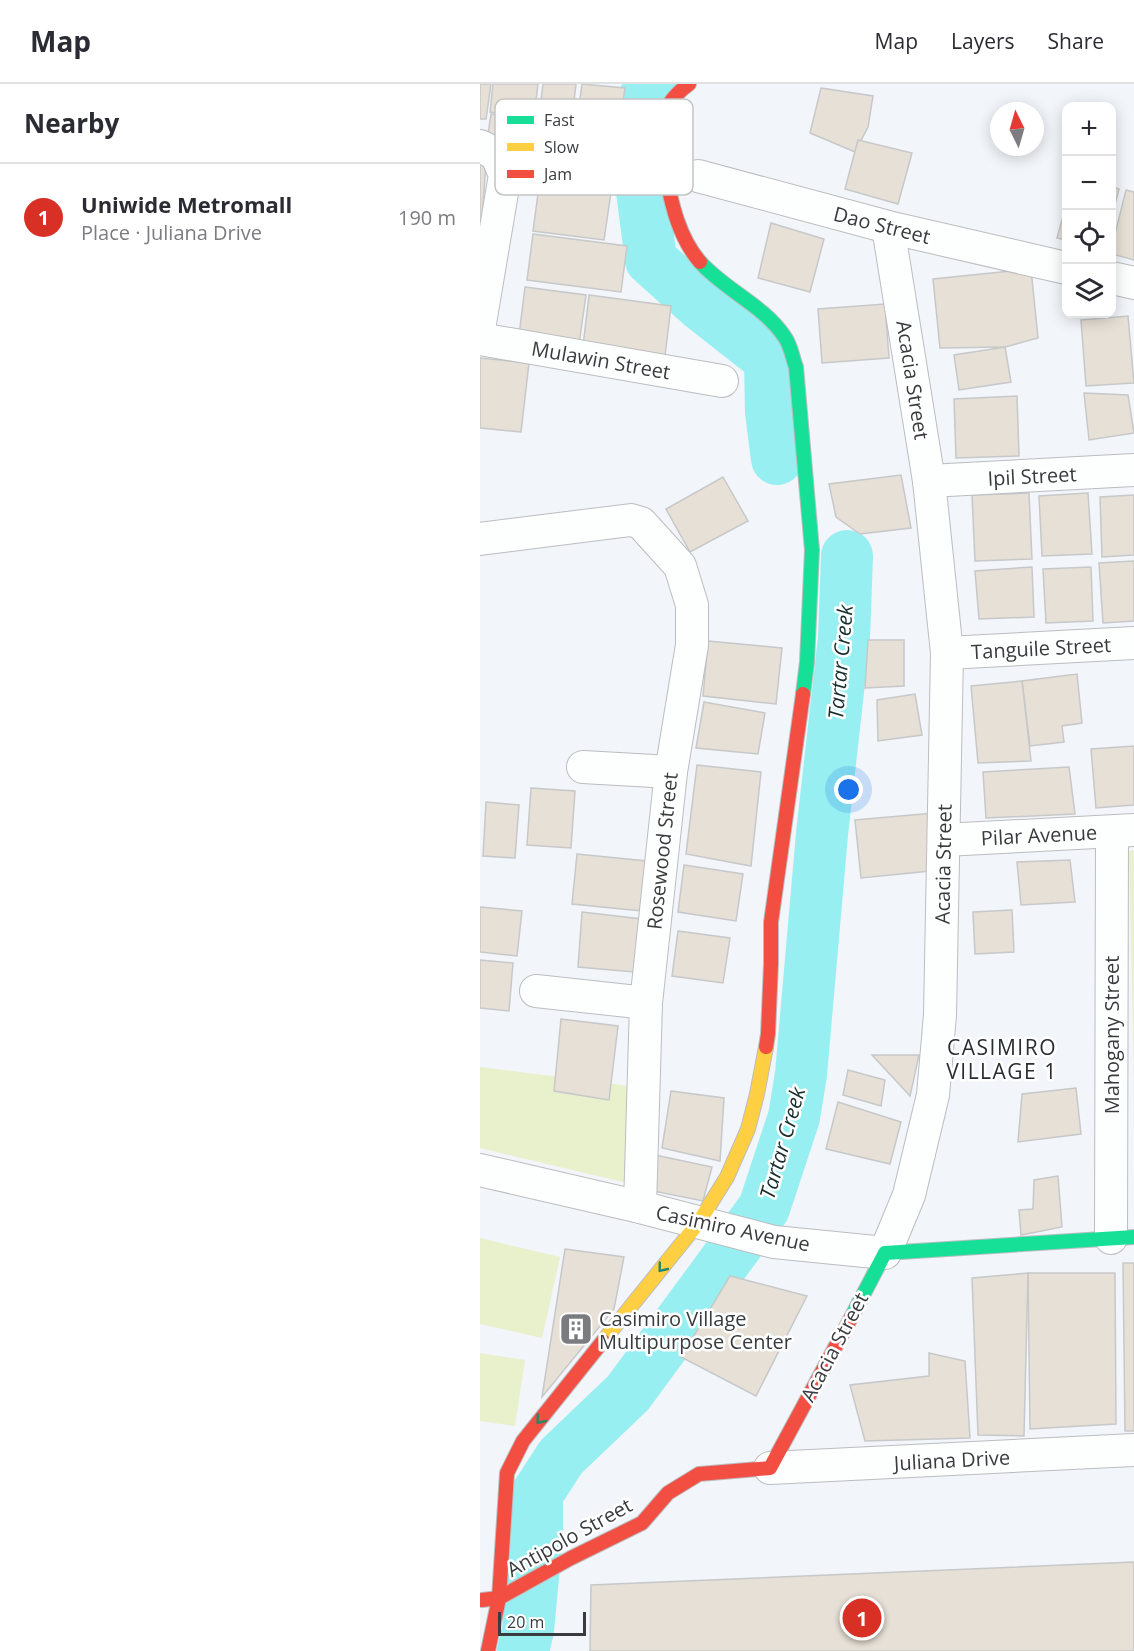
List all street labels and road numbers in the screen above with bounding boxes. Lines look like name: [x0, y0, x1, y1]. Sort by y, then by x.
street label: Dao Street: [831, 200, 933, 250]
street label: Acacia Street: [890, 319, 936, 441]
street label: Mulawin Street: [530, 335, 672, 385]
street label: Ipil Street: [987, 460, 1077, 492]
street label: Tanguile Street: [970, 631, 1112, 665]
street label: Rosewood Street: [640, 771, 684, 931]
street label: Acacia Street: [928, 804, 958, 924]
street label: Pilar Avenue: [980, 818, 1098, 852]
street label: Mahogany Street: [1098, 956, 1125, 1114]
street label: Casimiro Avenue: [653, 1198, 813, 1258]
street label: Acacia Street: [794, 1288, 874, 1406]
street label: Juliana Drive: [891, 1443, 1011, 1477]
street label: Antipolo Street: [501, 1491, 637, 1583]

